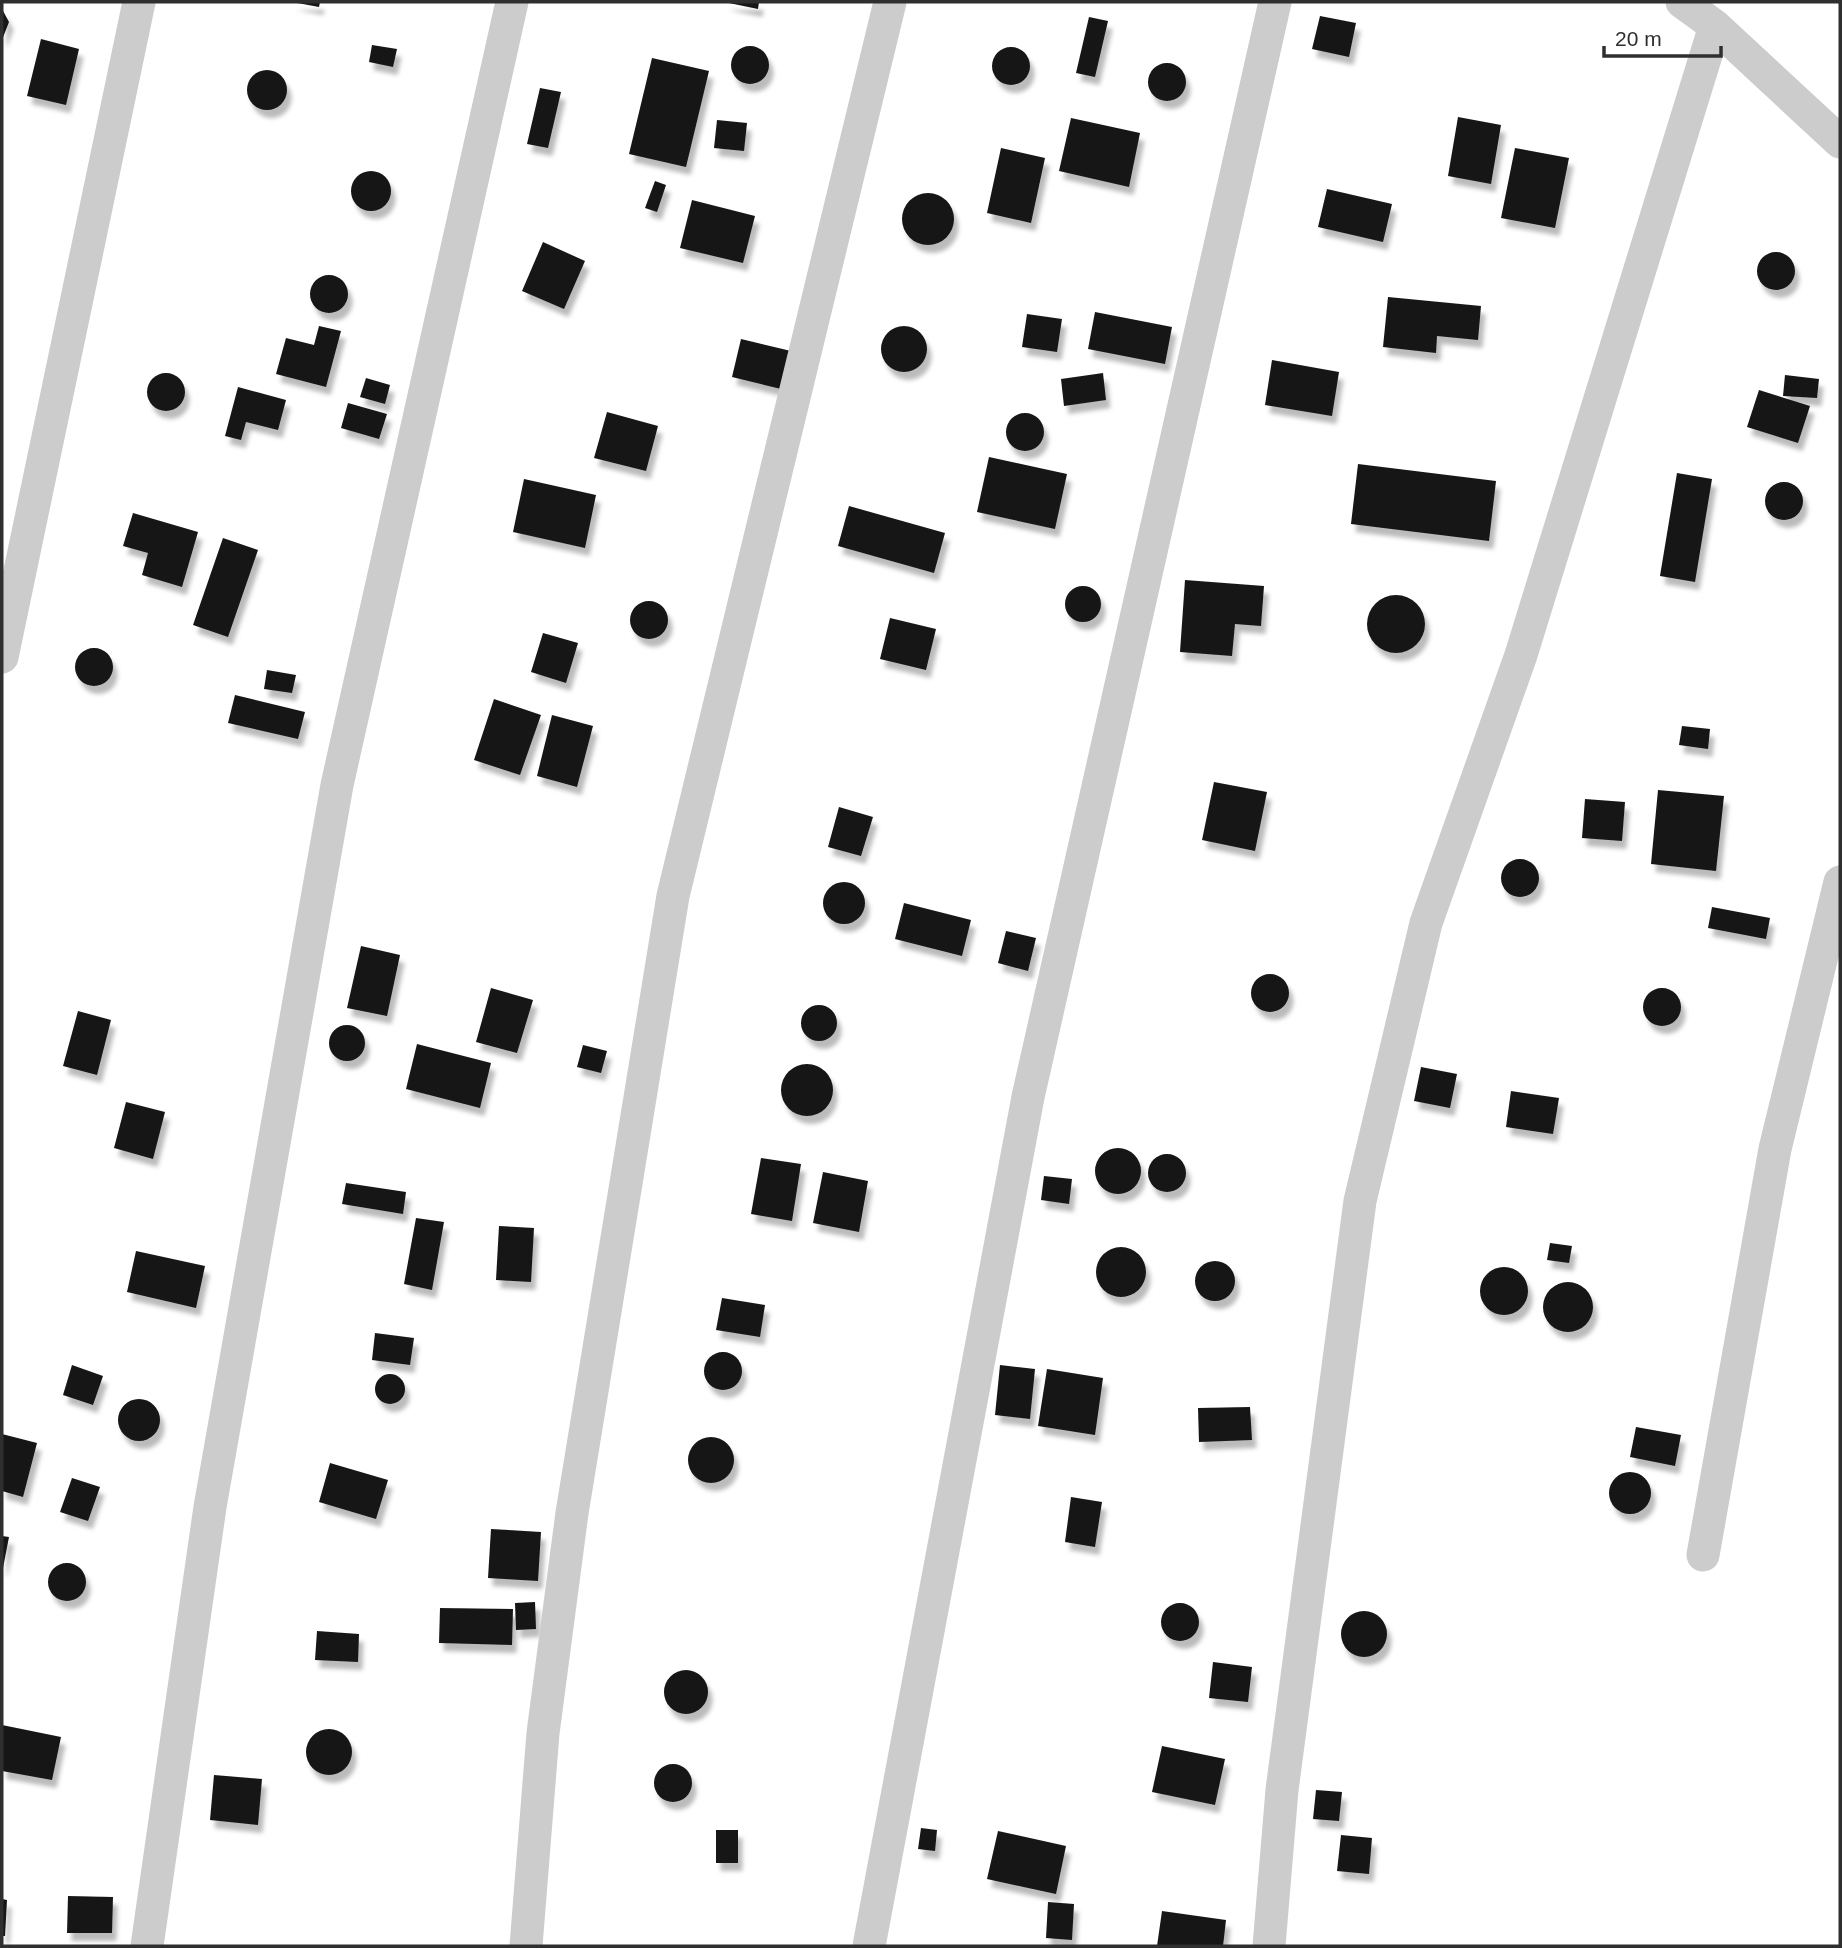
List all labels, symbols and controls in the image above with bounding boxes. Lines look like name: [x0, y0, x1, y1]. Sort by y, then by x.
scale bar: [1604, 14, 1721, 58]
text: 20 m: [1615, 27, 1662, 50]

